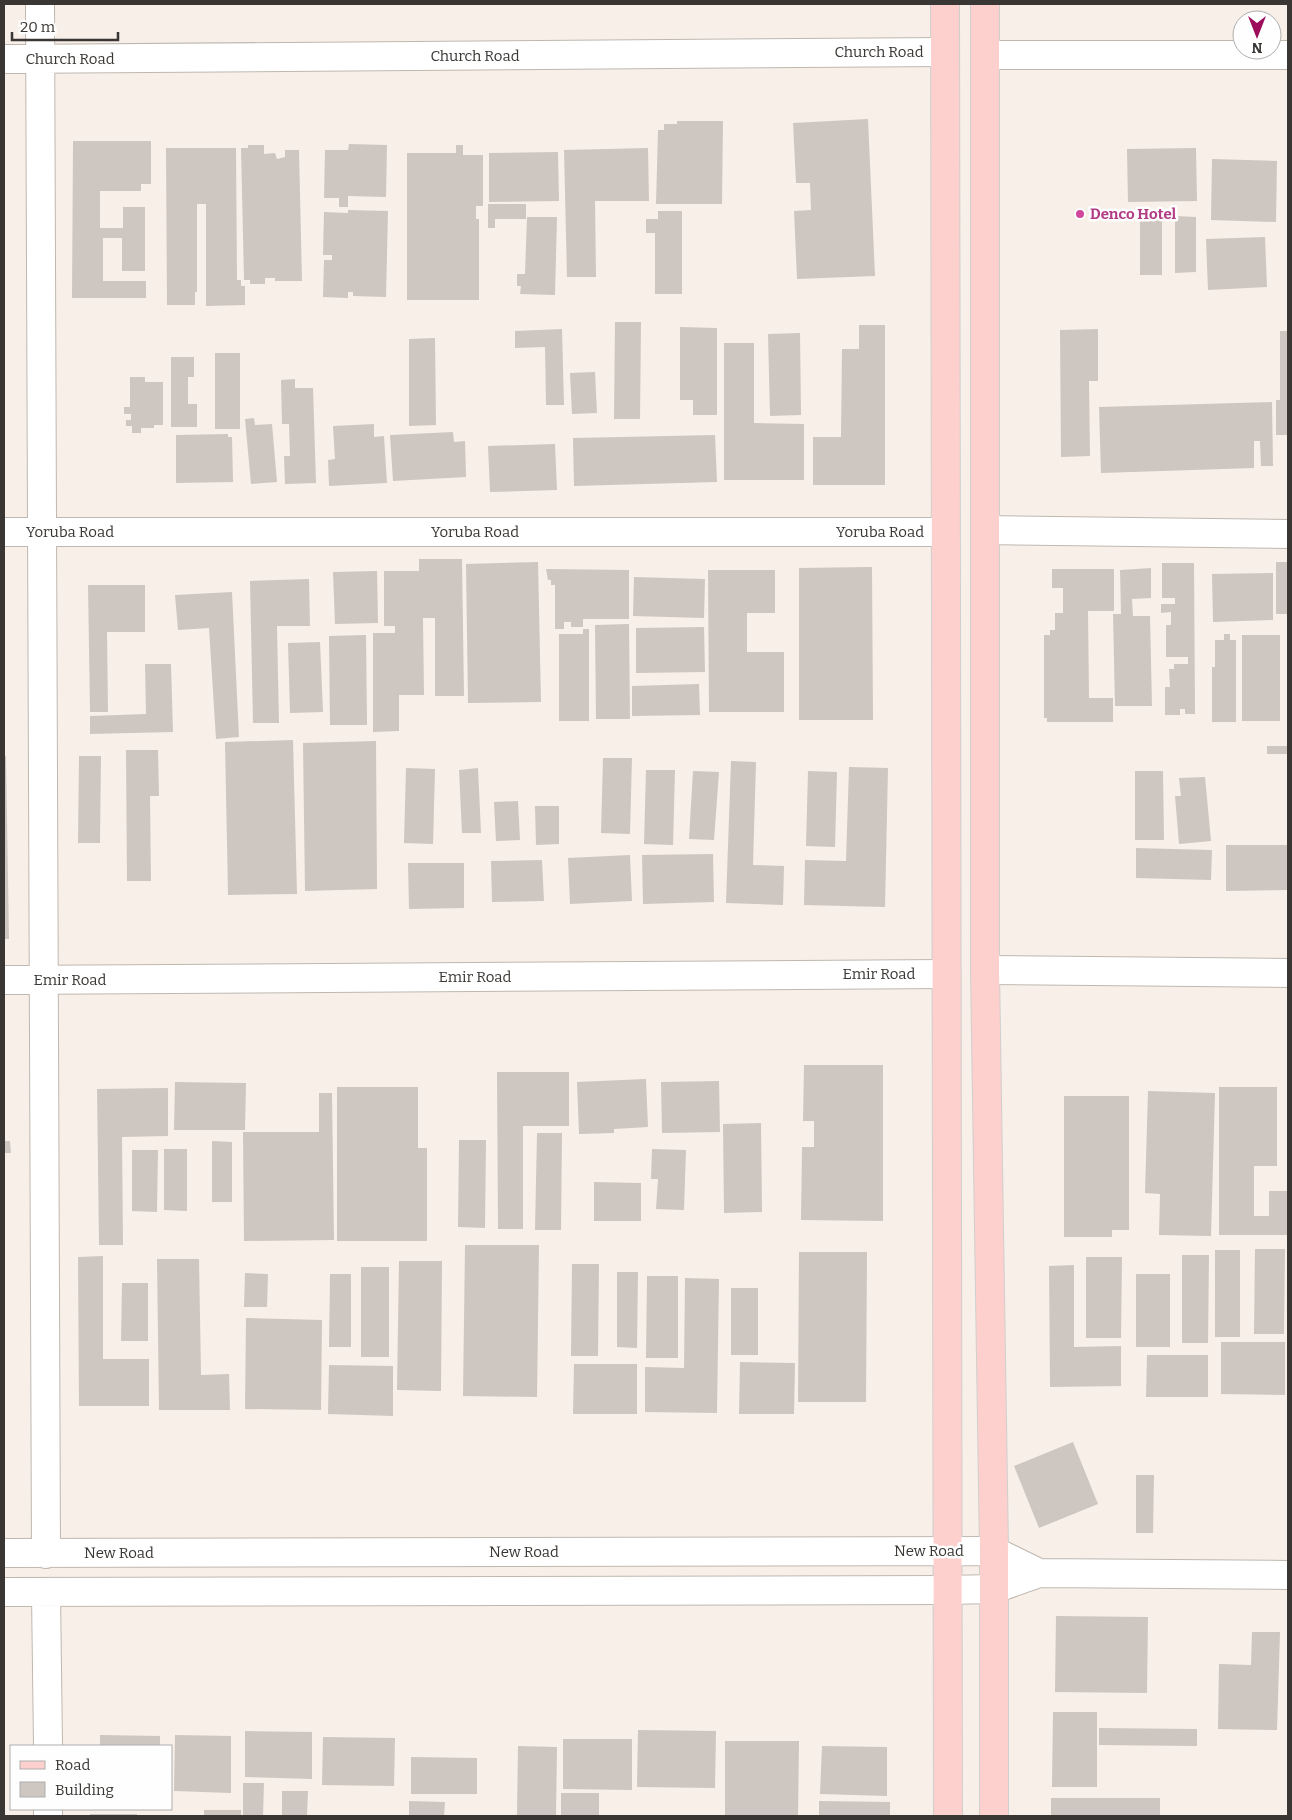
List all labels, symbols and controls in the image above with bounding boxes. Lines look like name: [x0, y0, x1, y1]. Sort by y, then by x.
scale bar: [12, 10, 119, 42]
north arrow: [1232, 10, 1282, 60]
text: 20 m: [20, 18, 56, 36]
text: N: [1251, 39, 1262, 56]
street label: Church Road: [834, 43, 924, 61]
street label: Church Road: [430, 47, 520, 65]
street label: Church Road: [25, 50, 115, 68]
place label: Denco Hotel: [1090, 205, 1177, 223]
marker: Denco Hotel: [1074, 208, 1086, 220]
street label: Yoruba Road: [26, 523, 114, 541]
street label: Yoruba Road: [431, 523, 519, 541]
street label: Yoruba Road: [836, 523, 924, 541]
street label: Emir Road: [843, 965, 916, 983]
street label: Emir Road: [439, 968, 512, 986]
street label: Emir Road: [34, 971, 107, 989]
street label: New Road: [894, 1542, 964, 1560]
street label: New Road: [489, 1543, 559, 1561]
street label: New Road: [84, 1544, 154, 1562]
legend: [10, 1745, 172, 1810]
text: Road: [55, 1756, 90, 1774]
text: Building: [55, 1781, 114, 1799]

